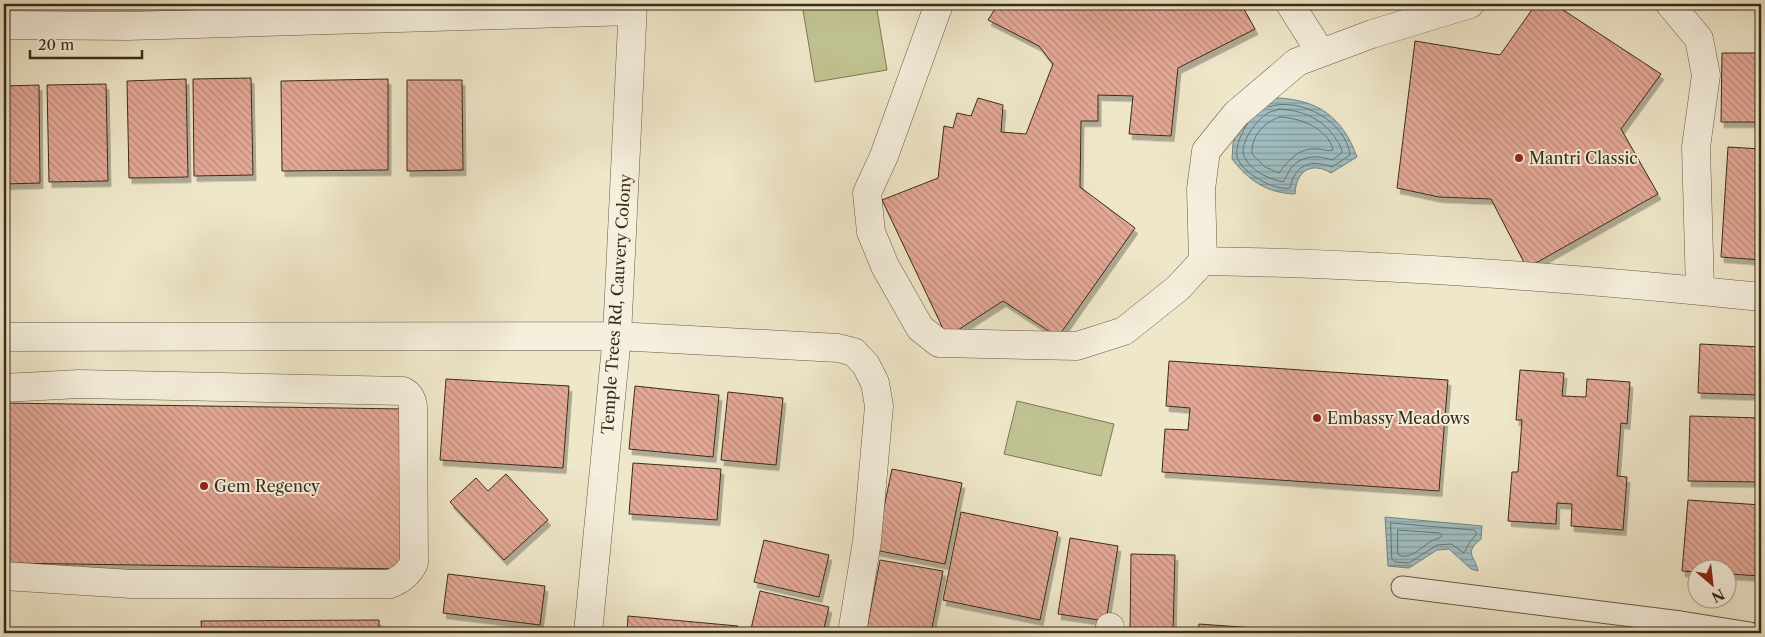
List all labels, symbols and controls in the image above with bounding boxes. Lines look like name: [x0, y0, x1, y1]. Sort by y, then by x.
scale bar: [30, 28, 142, 60]
text: 20 m: [38, 35, 74, 54]
place label: Mantri Classic: [1529, 148, 1638, 168]
marker: Mantri Classic: [1513, 152, 1525, 164]
street label: Temple Trees Rd, Cauvery Colony: [597, 172, 635, 435]
place label: Embassy Meadows: [1327, 408, 1470, 428]
marker: Embassy Meadows: [1311, 412, 1323, 424]
place label: Gem Regency: [214, 476, 321, 496]
marker: Gem Regency: [198, 480, 210, 492]
north arrow: [1688, 560, 1738, 610]
text: N: [1709, 585, 1728, 606]

